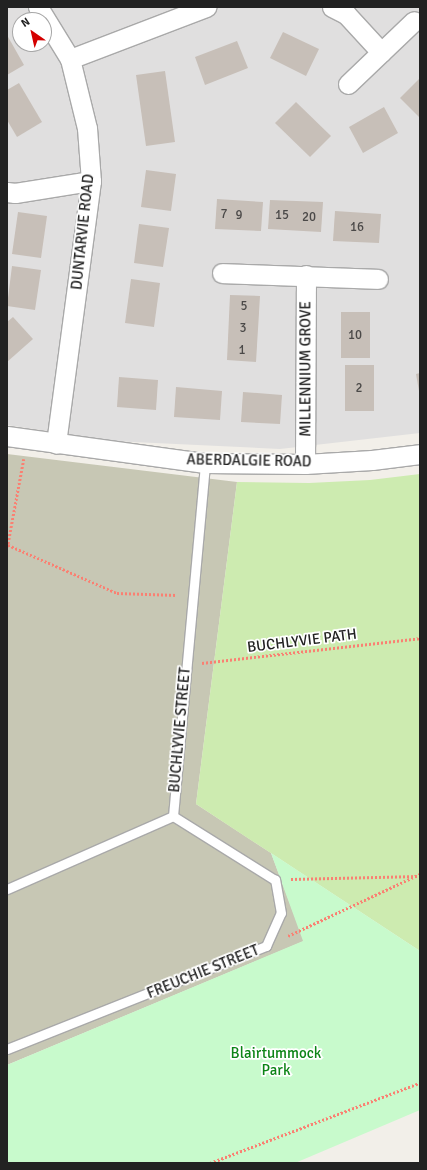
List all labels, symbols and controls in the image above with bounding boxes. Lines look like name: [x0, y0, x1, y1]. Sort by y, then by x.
north arrow: [12, 12, 52, 52]
text: N: [19, 15, 32, 30]
street label: DUNTARVIE ROAD: [68, 173, 98, 291]
house number: 7: [220, 206, 228, 222]
house number: 9: [235, 207, 243, 223]
house number: 15: [275, 207, 289, 223]
house number: 20: [302, 209, 316, 225]
house number: 16: [350, 219, 364, 235]
house number: 5: [240, 298, 248, 314]
street label: MILLENNIUM GROVE: [297, 301, 315, 437]
house number: 3: [239, 320, 247, 336]
house number: 10: [348, 327, 362, 343]
house number: 1: [238, 342, 246, 358]
house number: 2: [355, 380, 363, 396]
street label: ABERDALGIE ROAD: [186, 451, 312, 471]
street label: BUCHLYVIE PATH: [246, 625, 358, 657]
street label: BUCHLYVIE STREET: [166, 667, 194, 793]
street label: FREUCHIE STREET: [144, 941, 262, 1003]
park label: Blairtummock Park: [231, 1044, 321, 1079]

